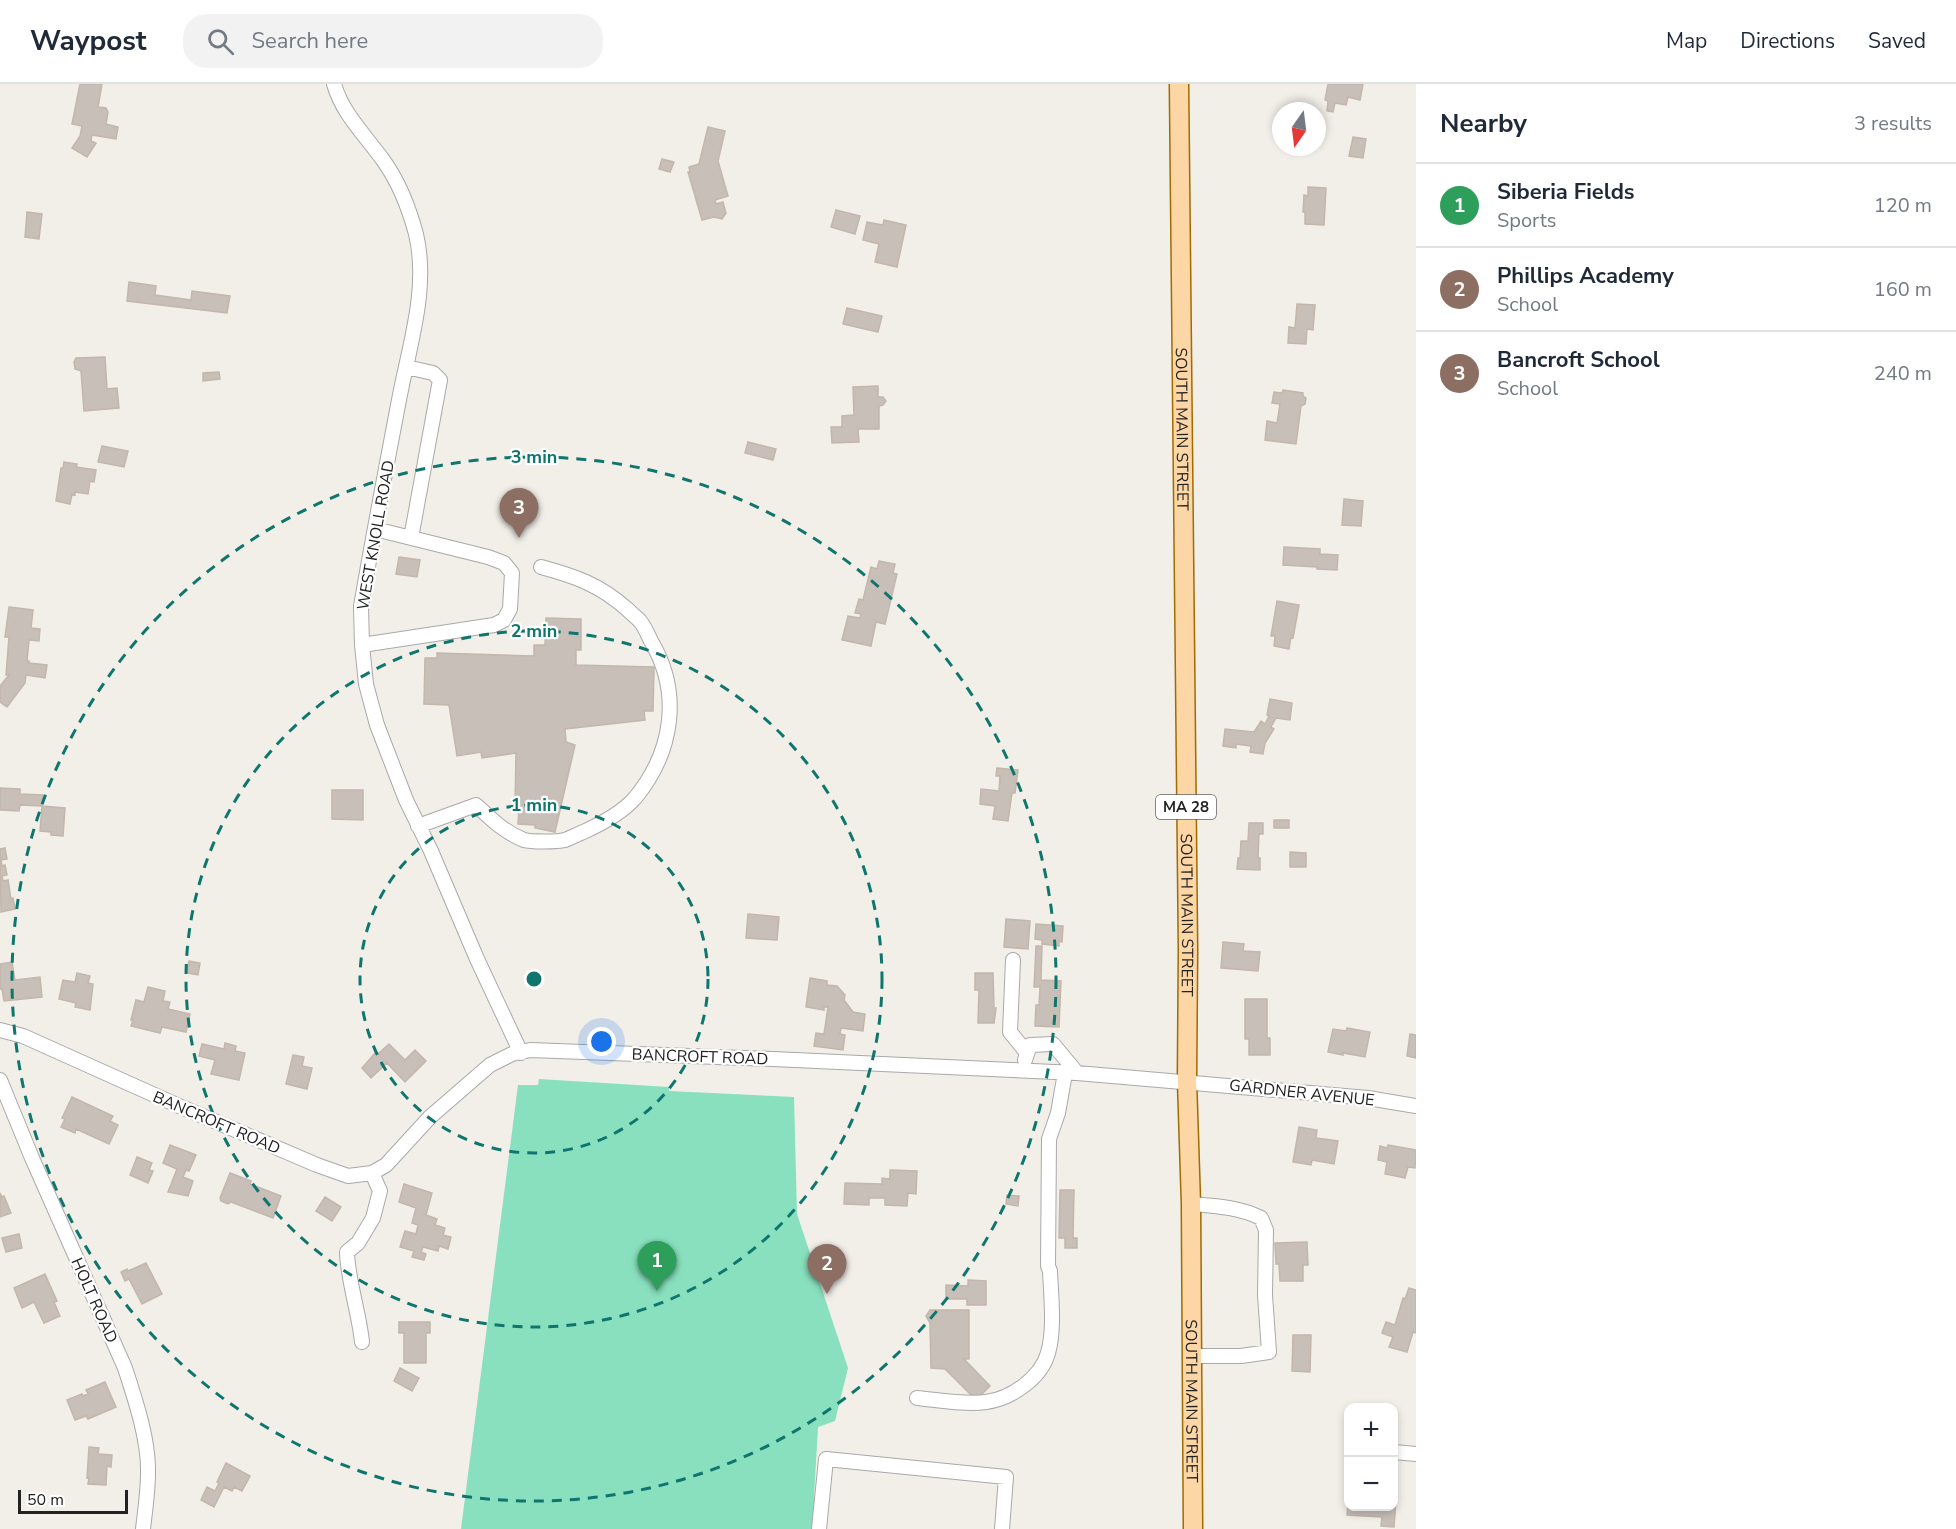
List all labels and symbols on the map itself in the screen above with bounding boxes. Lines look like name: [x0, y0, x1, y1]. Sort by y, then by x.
north arrow: [1272, 102, 1326, 156]
street label: SOUTH MAIN STREET: [1170, 347, 1193, 511]
text: 3 min: [511, 445, 557, 469]
street label: WEST KNOLL ROAD: [352, 458, 400, 612]
pin: 3: [500, 488, 538, 538]
text: 2 min: [511, 619, 557, 643]
text: 1 min: [511, 793, 557, 817]
road number: MA 28: [1156, 795, 1216, 819]
street label: SOUTH MAIN STREET: [1175, 833, 1198, 997]
centre of rings: [524, 969, 544, 989]
your location: [587, 1027, 616, 1056]
street label: BANCROFT ROAD: [631, 1044, 769, 1070]
street label: GARDNER AVENUE: [1228, 1074, 1376, 1112]
street label: BANCROFT ROAD: [149, 1086, 284, 1160]
pin: 1: [638, 1242, 676, 1291]
pin: 2: [808, 1244, 846, 1294]
street label: HOLT ROAD: [66, 1254, 123, 1346]
street label: SOUTH MAIN STREET: [1180, 1319, 1203, 1483]
scale bar: [18, 1487, 128, 1514]

